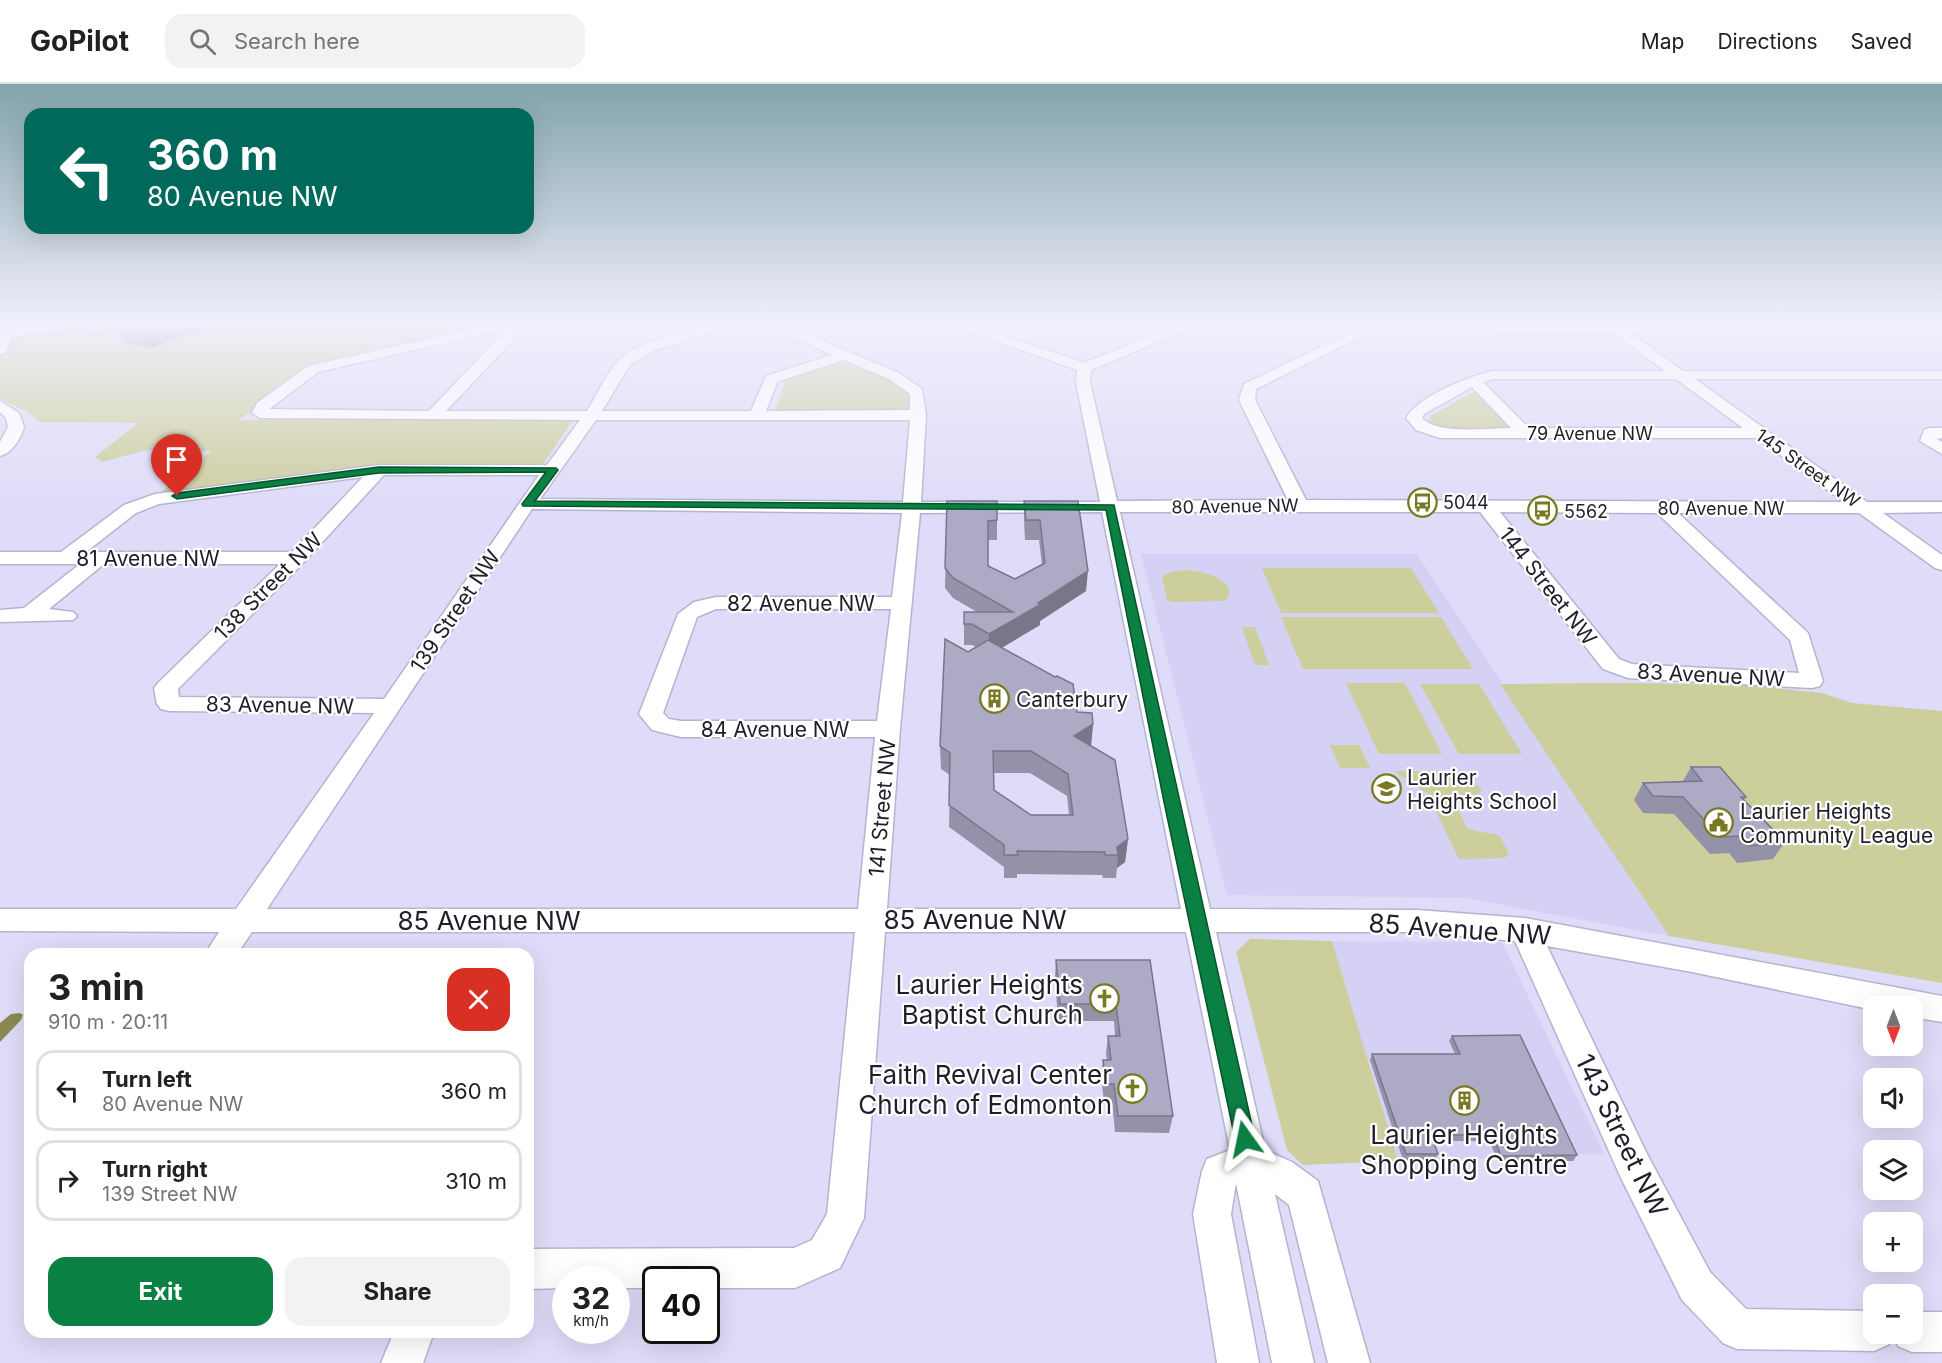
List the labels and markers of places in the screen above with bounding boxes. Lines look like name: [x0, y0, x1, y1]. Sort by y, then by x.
pin: [151, 434, 202, 496]
bus stop icon: 5044: [1406, 486, 1438, 518]
place label: 5044: [1443, 492, 1489, 513]
bus stop icon: 5562: [1527, 495, 1559, 527]
place label: 5562: [1564, 501, 1608, 522]
building icon: Canterbury: [979, 683, 1011, 715]
place label: Canterbury: [1016, 687, 1128, 712]
place label: Laurier Heights School: [1407, 765, 1557, 814]
school or university icon: Laurier Heights School: [1370, 773, 1402, 805]
place label: Laurier Heights Community League: [1740, 799, 1933, 848]
public building icon: Laurier Heights Community League: [1703, 807, 1735, 839]
place label: Laurier Heights Baptist Church: [896, 969, 1083, 1030]
church icon: Laurier Heights Baptist Church: [1088, 983, 1120, 1015]
place label: Faith Revival Center Church of Edmonton: [858, 1059, 1112, 1120]
church icon: Faith Revival Center Church of Edmonton: [1117, 1073, 1149, 1105]
building icon: Laurier Heights Shopping Centre: [1448, 1084, 1480, 1116]
place label: Laurier Heights Shopping Centre: [1361, 1119, 1567, 1180]

